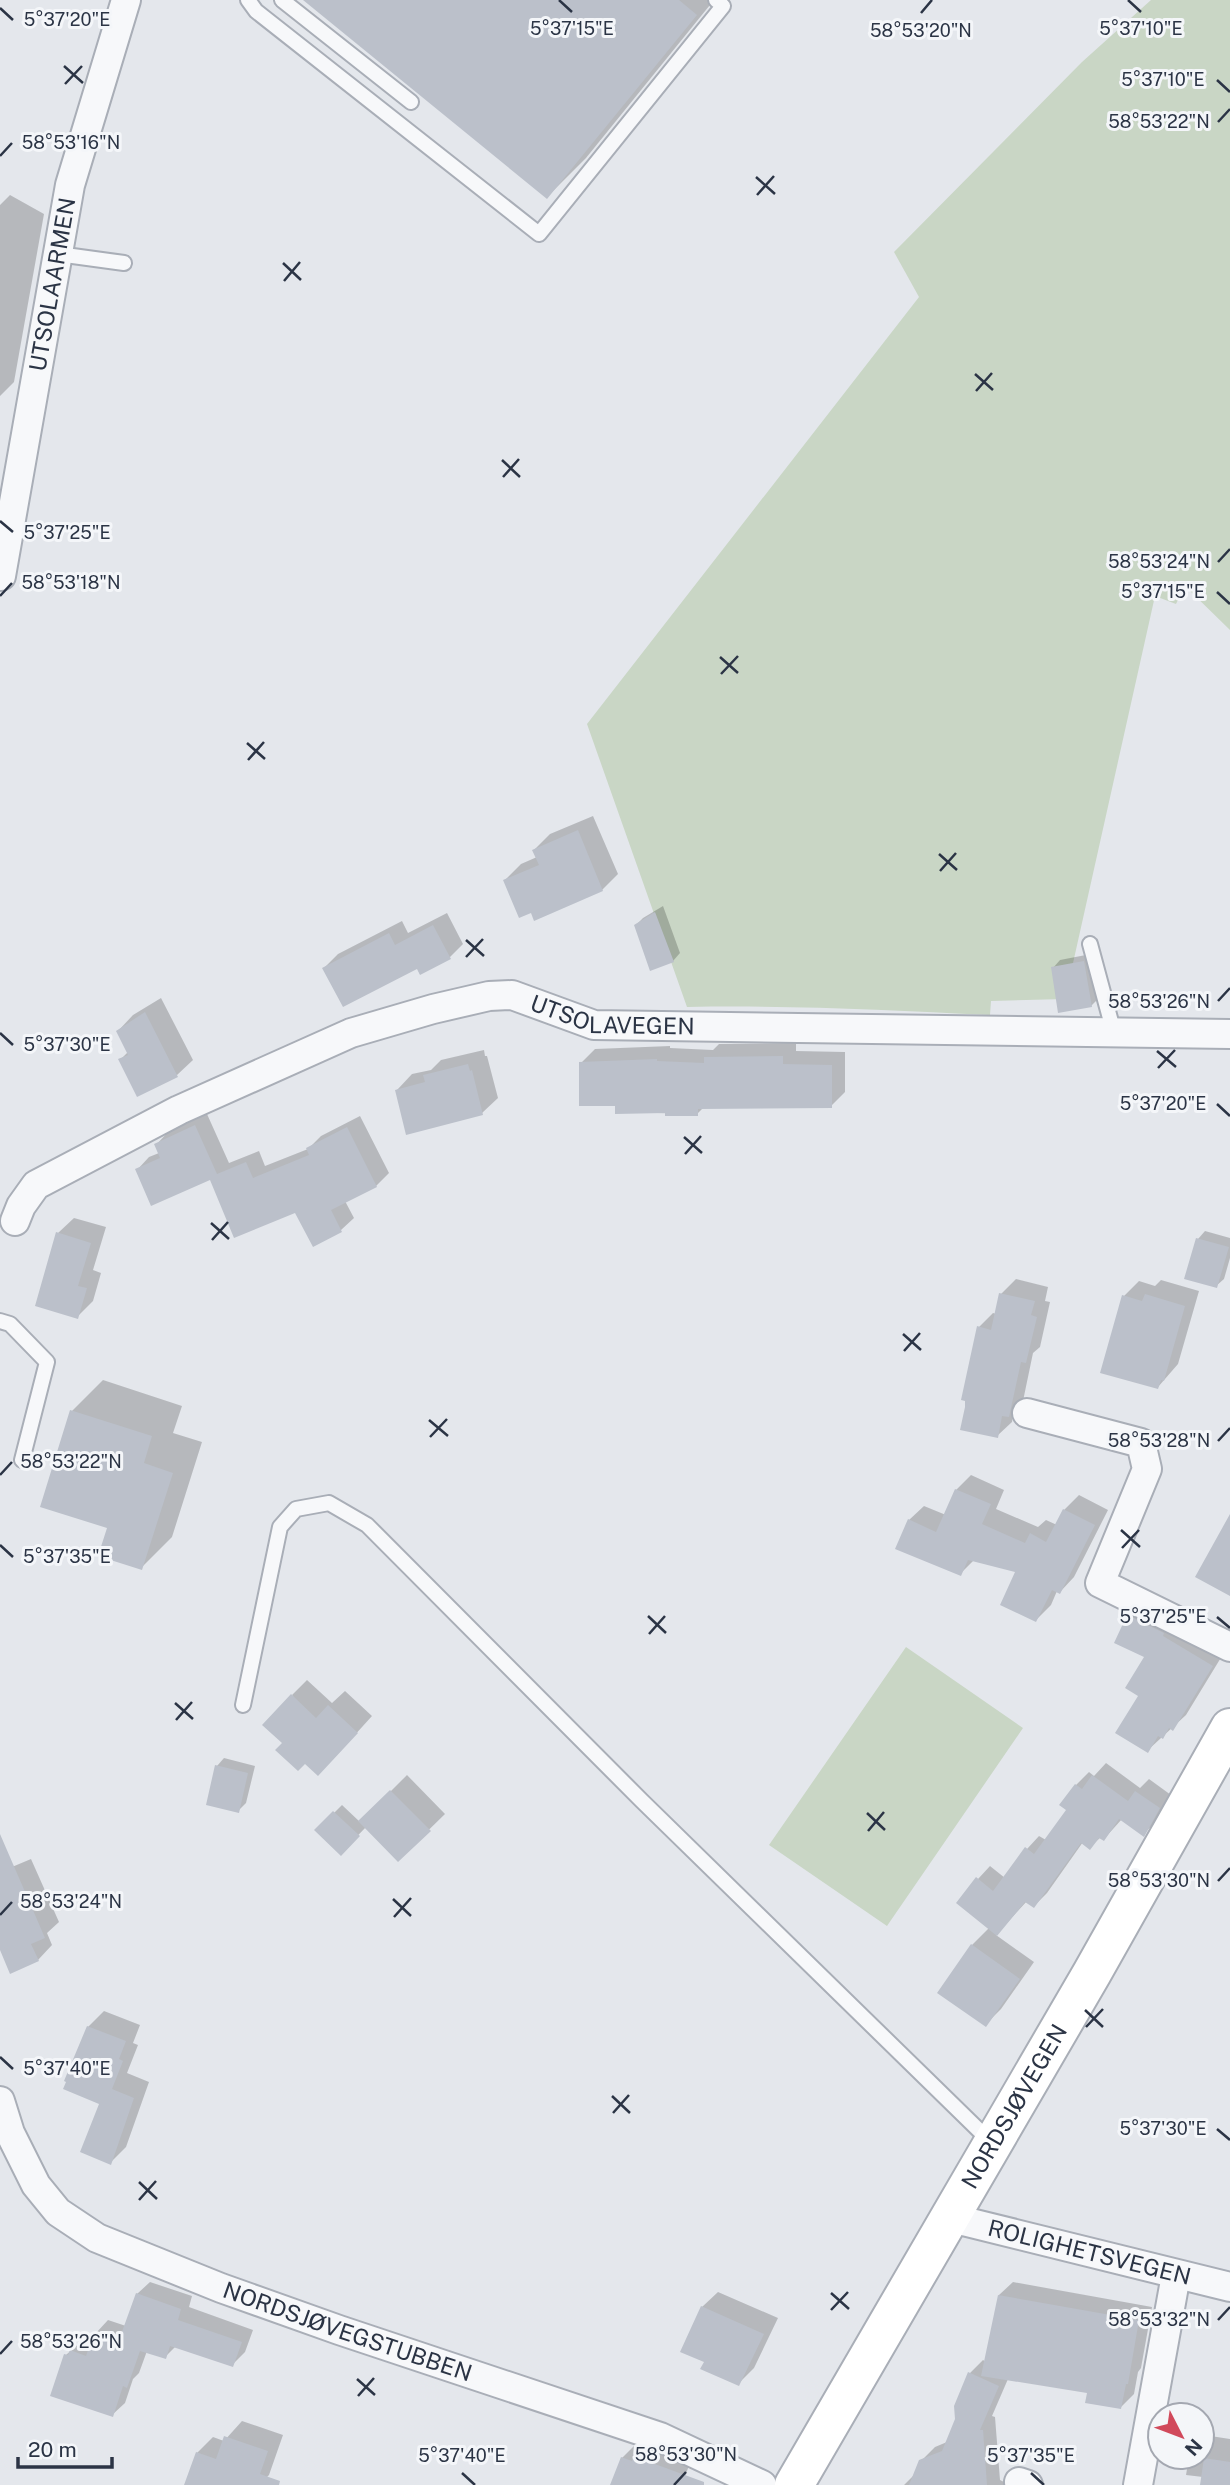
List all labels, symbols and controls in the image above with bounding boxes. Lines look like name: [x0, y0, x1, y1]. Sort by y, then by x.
text: 5°37'20"E: [24, 9, 110, 30]
text: 5°37'15"E: [530, 18, 614, 39]
text: 5°37'10"E: [1099, 18, 1183, 39]
text: 58°53'20"N: [870, 20, 972, 41]
text: 5°37'10"E: [1121, 69, 1205, 90]
text: 58°53'22"N: [1108, 111, 1210, 132]
text: 58°53'16"N: [22, 132, 120, 153]
street label: UTSOLAARMEN: [23, 195, 81, 373]
text: 5°37'25"E: [23, 522, 111, 543]
text: 58°53'24"N: [1108, 551, 1210, 572]
text: 58°53'18"N: [21, 572, 121, 593]
text: 5°37'15"E: [1121, 581, 1205, 602]
street label: UTSOLAVEGEN: [527, 989, 695, 1039]
text: 58°53'26"N: [1108, 991, 1210, 1012]
text: 5°37'30"E: [23, 1034, 111, 1055]
text: 5°37'20"E: [1120, 1093, 1206, 1114]
text: 58°53'28"N: [1108, 1430, 1210, 1451]
text: 58°53'22"N: [20, 1451, 122, 1472]
text: 5°37'35"E: [23, 1546, 111, 1567]
text: 5°37'25"E: [1119, 1606, 1207, 1627]
text: 58°53'30"N: [1108, 1870, 1210, 1891]
text: 58°53'24"N: [20, 1891, 122, 1912]
street label: NORDSJØVEGEN: [956, 2019, 1072, 2193]
text: 5°37'40"E: [23, 2058, 111, 2079]
text: 5°37'30"E: [1119, 2118, 1207, 2139]
street label: ROLIGHETSVEGEN: [985, 2214, 1194, 2290]
street label: NORDSJØVEGSTUBBEN: [220, 2276, 476, 2386]
text: 58°53'32"N: [1108, 2309, 1210, 2330]
text: 58°53'26"N: [20, 2331, 122, 2352]
north arrow: [1146, 2401, 1216, 2471]
scale bar: [18, 2426, 112, 2470]
text: N: [1180, 2434, 1207, 2460]
text: 20 m: [28, 2437, 77, 2462]
text: 58°53'30"N: [635, 2444, 737, 2465]
text: 5°37'40"E: [418, 2445, 506, 2466]
text: 5°37'35"E: [987, 2445, 1075, 2466]

